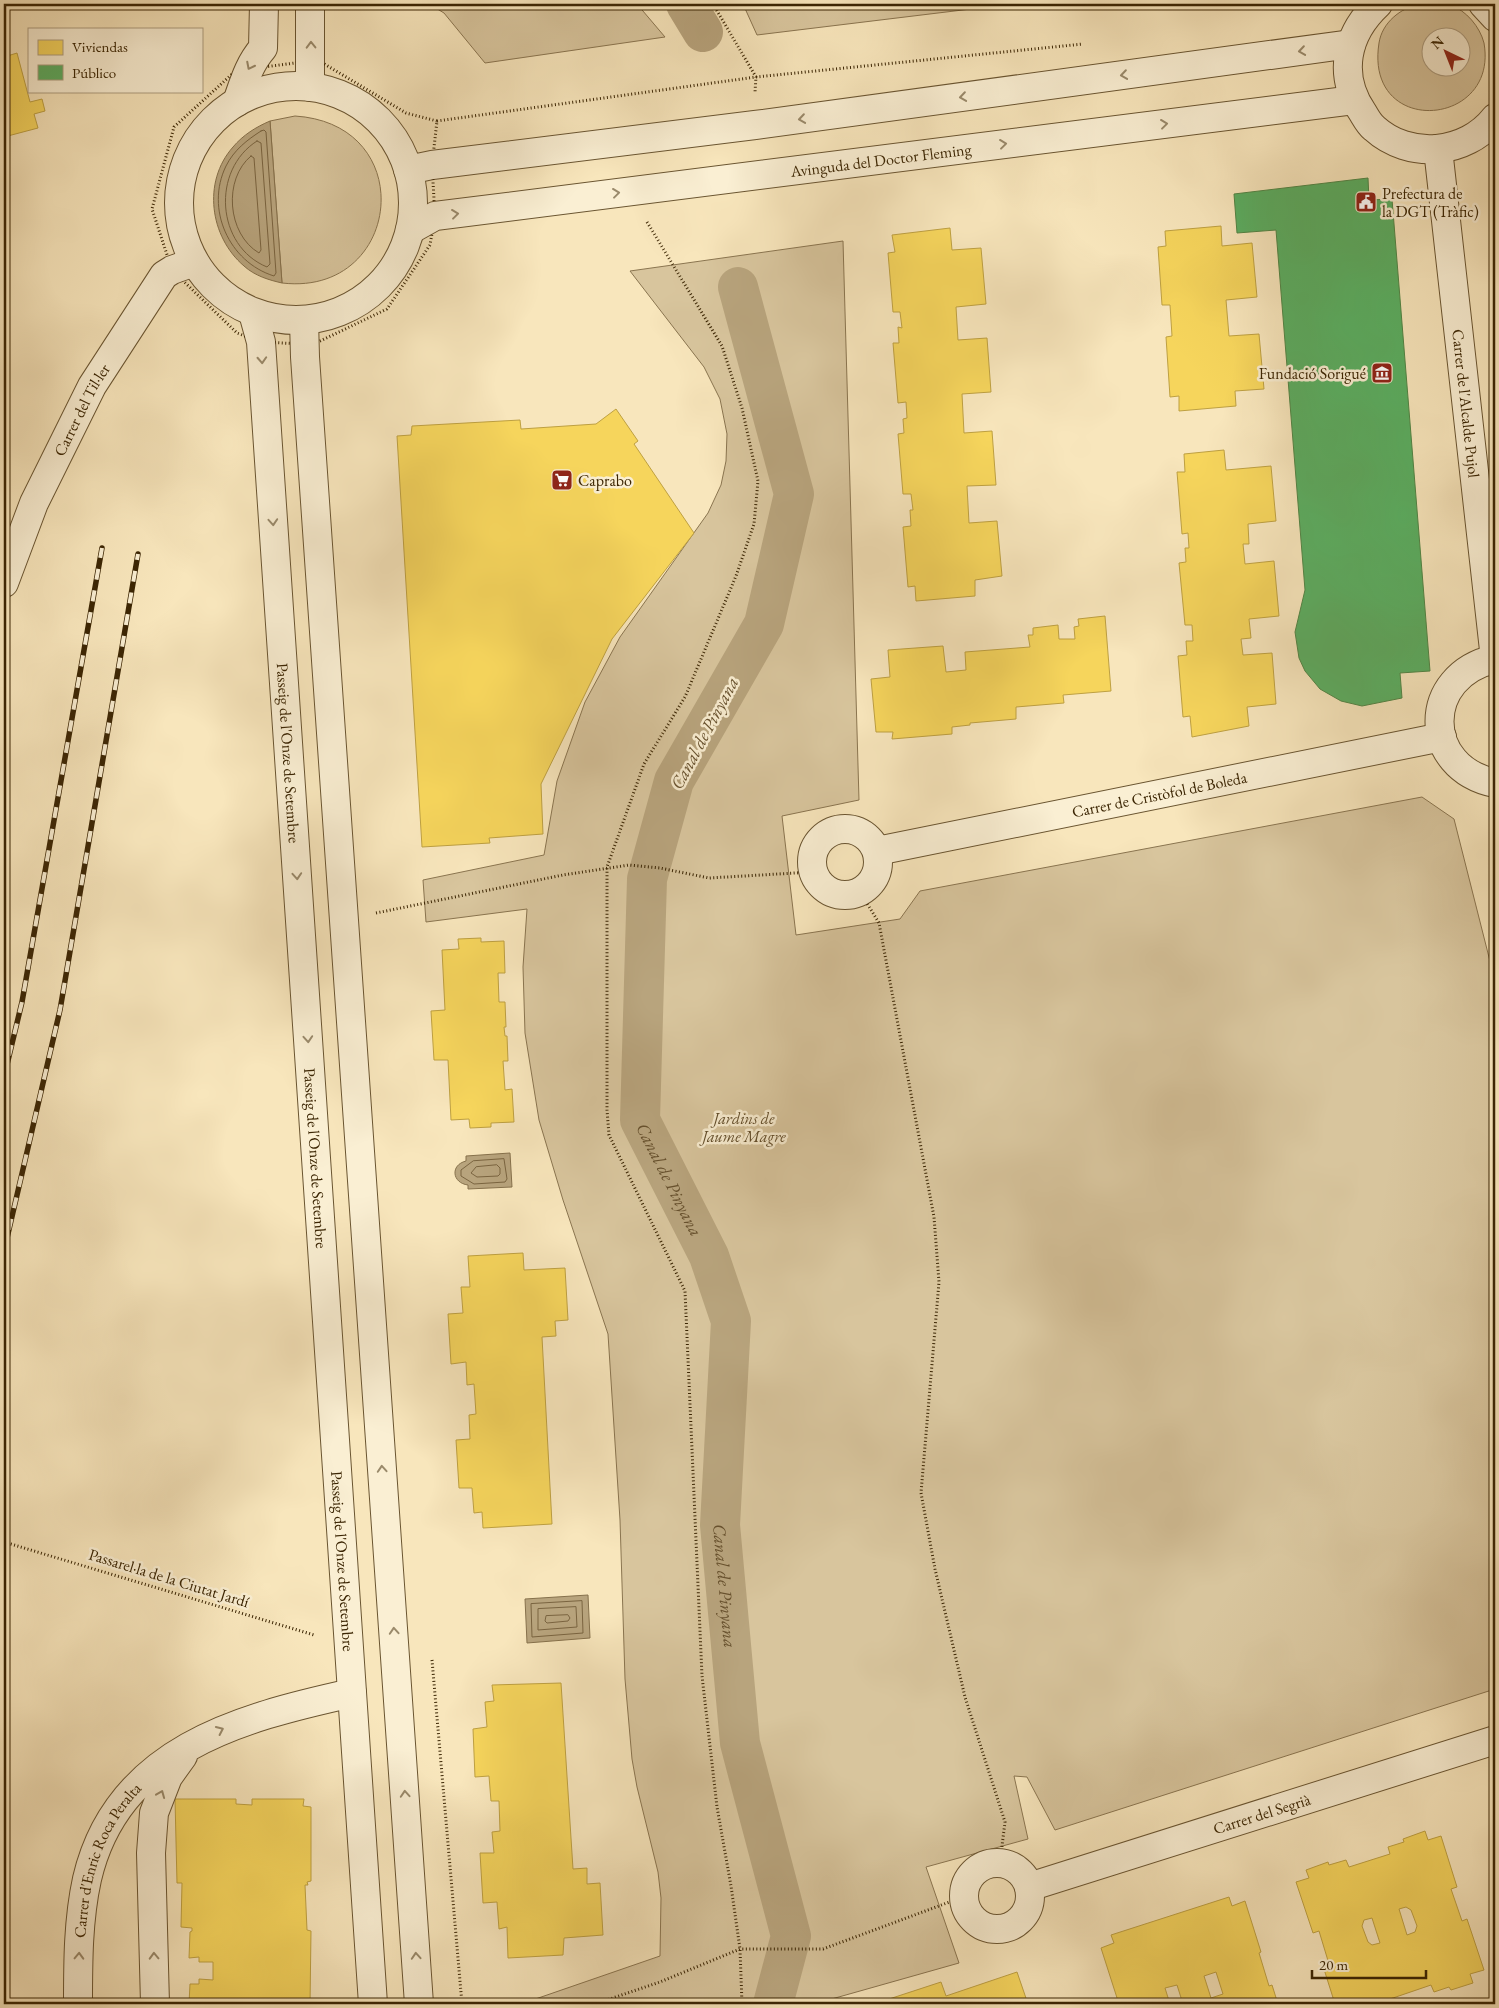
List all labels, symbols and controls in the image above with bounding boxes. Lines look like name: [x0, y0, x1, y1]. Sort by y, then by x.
legend: [28, 28, 202, 92]
north arrow: [1422, 28, 1472, 78]
text: N: [1427, 32, 1448, 53]
text: Viviendas: [72, 37, 128, 56]
one-way arrow: [305, 41, 316, 49]
one-way arrow: [1298, 45, 1306, 56]
one-way arrow: [246, 60, 256, 69]
text: Público: [72, 63, 116, 82]
one-way arrow: [1120, 69, 1128, 80]
one-way arrow: [958, 91, 966, 102]
one-way arrow: [797, 113, 805, 124]
one-way arrow: [1161, 119, 1169, 130]
street label: Avinguda del Doctor Fleming: [788, 138, 973, 182]
one-way arrow: [999, 140, 1007, 150]
place label: Prefectura de la DGT (Tràfic): [1382, 183, 1479, 222]
one-way arrow: [612, 188, 620, 199]
public building icon: Prefectura de la DGT (Tràfic): [1354, 190, 1378, 214]
one-way arrow: [451, 209, 459, 220]
street label: Carrer de l'Alcalde Pujol: [1448, 328, 1485, 479]
one-way arrow: [257, 356, 268, 364]
street label: Carrer del Til·ler: [48, 359, 115, 460]
museum icon: Fundació Sorigué: [1370, 361, 1394, 385]
place label: Fundació Sorigué: [1259, 363, 1366, 384]
supermarket icon: Caprabo: [550, 468, 574, 492]
place label: Caprabo: [578, 470, 632, 491]
one-way arrow: [268, 518, 279, 526]
street label: Passeig de l'Onze de Setembre: [272, 662, 305, 844]
water label: Canal de Pinyana: [665, 673, 744, 794]
street label: Carrer de Cristòfol de Boleda: [1070, 766, 1249, 822]
one-way arrow: [292, 873, 303, 881]
one-way arrow: [302, 1035, 313, 1043]
street label: Passeig de l'Onze de Setembre: [299, 1067, 333, 1249]
park label: Jardins de Jaume Magre: [699, 1108, 786, 1147]
water label: Canal de Pinyana: [632, 1119, 708, 1240]
one-way arrow: [377, 1465, 388, 1473]
street label: Passeig de l'Onze de Setembre: [327, 1470, 360, 1652]
water label: Canal de Pinyana: [708, 1523, 743, 1649]
street label: Passarel·la de la Ciutat Jardí: [86, 1544, 252, 1612]
one-way arrow: [388, 1627, 399, 1635]
one-way arrow: [215, 1726, 224, 1737]
street label: Carrer d'Enric Roca Peralta: [69, 1777, 146, 1939]
street label: Carrer del Segrià: [1210, 1788, 1314, 1839]
one-way arrow: [399, 1789, 410, 1797]
one-way arrow: [155, 1791, 165, 1799]
scale bar: [1312, 1948, 1425, 1980]
one-way arrow: [73, 1951, 84, 1959]
one-way arrow: [148, 1951, 159, 1959]
one-way arrow: [411, 1951, 422, 1959]
text: 20 m: [1319, 1955, 1348, 1974]

